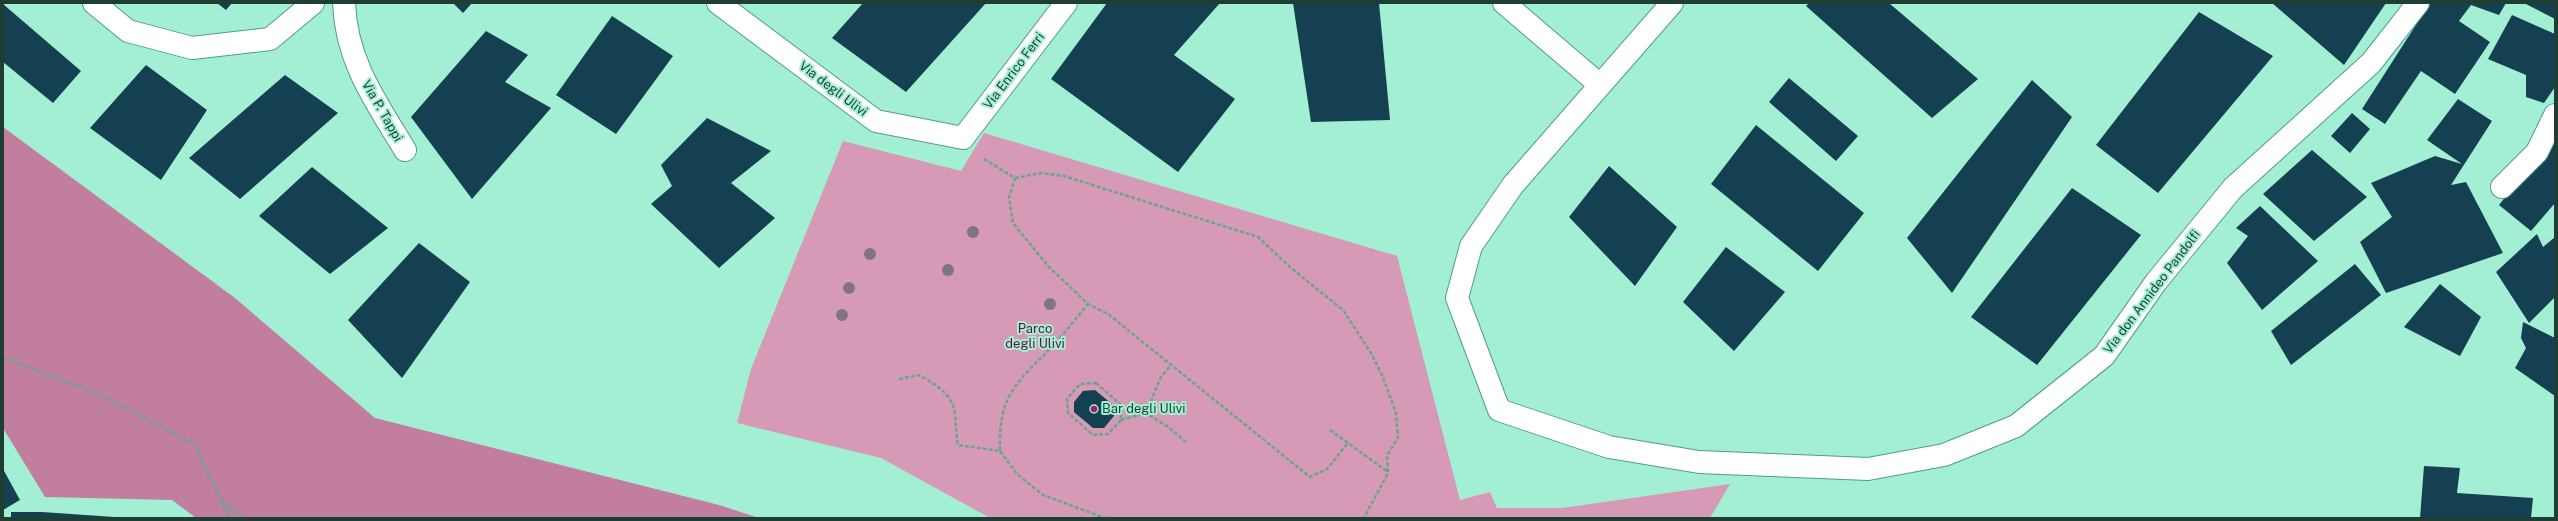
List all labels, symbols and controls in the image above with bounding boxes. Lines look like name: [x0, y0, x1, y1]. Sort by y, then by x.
street label: Via Enrico Ferri: [980, 30, 1048, 112]
street label: Via degli Ulivi: [796, 58, 870, 120]
street label: Via P. Tappi: [358, 78, 406, 144]
street label: Via don Annideo Pandolfi: [2100, 227, 2204, 357]
park label: Parco degli Ulivi: [1005, 321, 1065, 352]
place label: Bar degli Ulivi: [1102, 401, 1186, 417]
marker: Bar degli Ulivi: [1089, 404, 1099, 414]

